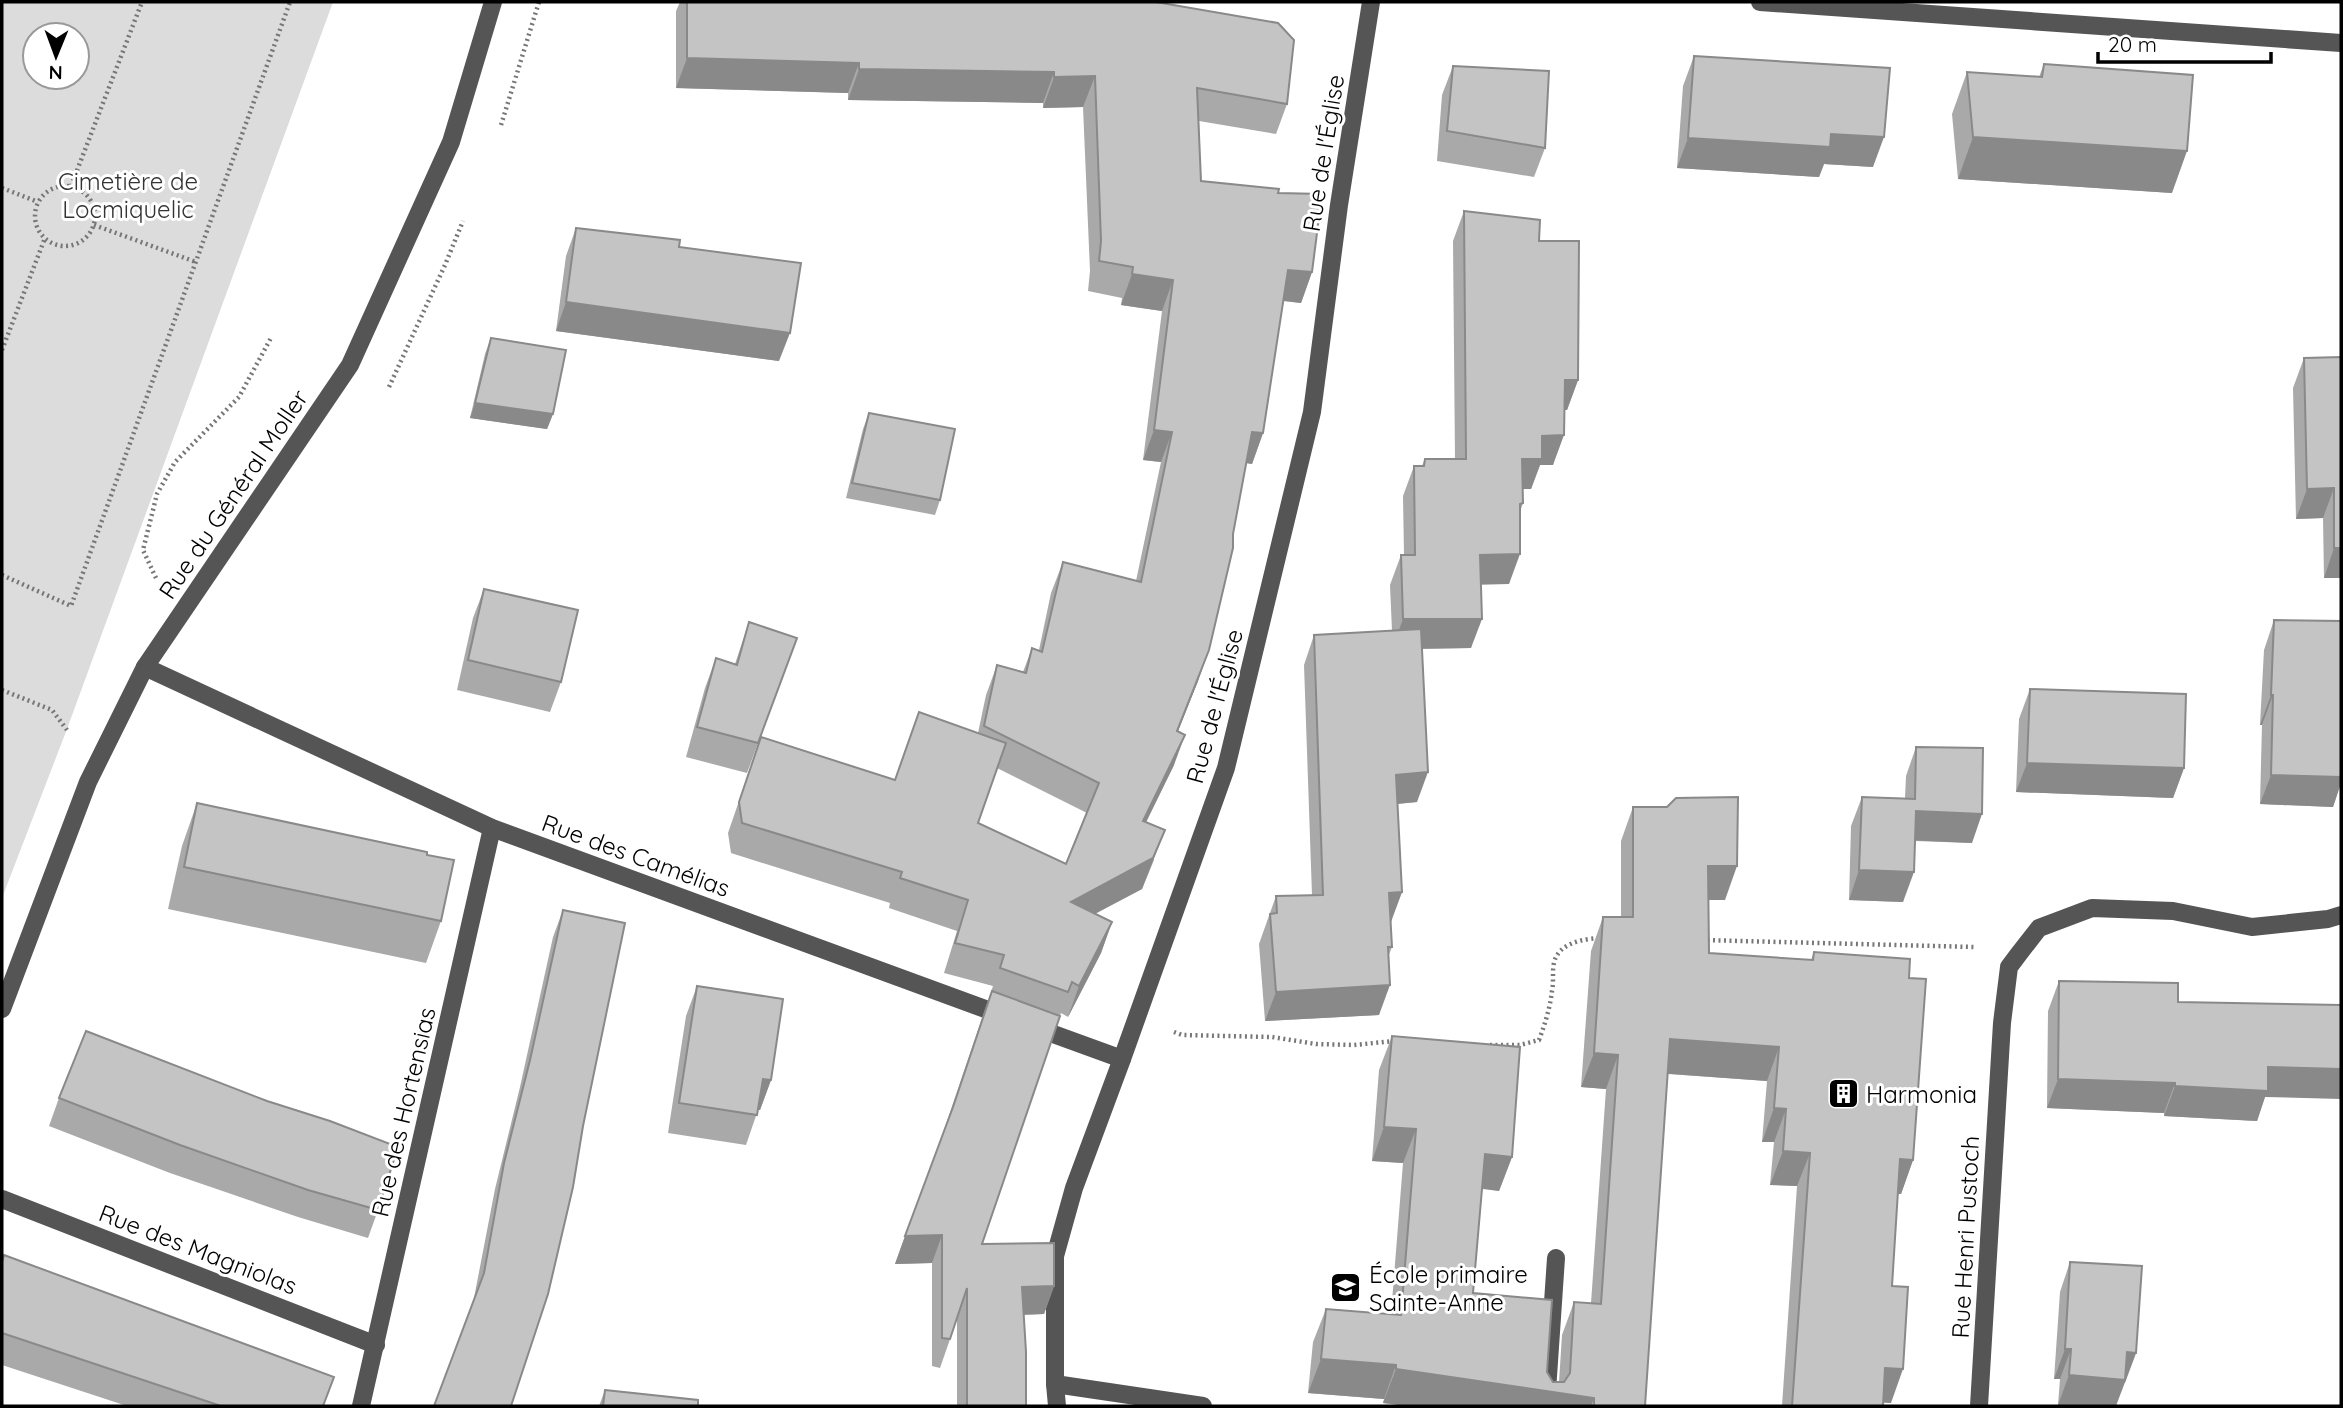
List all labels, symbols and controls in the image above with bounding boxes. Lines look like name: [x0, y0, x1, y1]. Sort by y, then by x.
north arrow: [21, 21, 91, 91]
scale bar: [2098, 21, 2271, 65]
text: 20 m: [2108, 31, 2157, 57]
text: N: [49, 61, 63, 85]
street label: Rue de l'Église: [1296, 72, 1350, 234]
park label: Cimetière de Locmiquelic: [58, 166, 198, 224]
street label: Rue du Général Moller: [152, 384, 314, 604]
street label: Rue de l'Église: [1179, 626, 1249, 786]
street label: Rue des Camélias: [538, 807, 734, 903]
street label: Rue des Hortensias: [364, 1004, 442, 1220]
building icon: Harmonia: [1826, 1077, 1860, 1111]
place label: Harmonia: [1866, 1079, 1977, 1109]
street label: Rue Henri Pustoch: [1945, 1135, 1985, 1339]
street label: Rue des Magniolas: [95, 1197, 301, 1301]
place label: École primaire Sainte-Anne: [1369, 1259, 1528, 1317]
school or university icon: École primaire Sainte-Anne: [1329, 1271, 1363, 1305]

